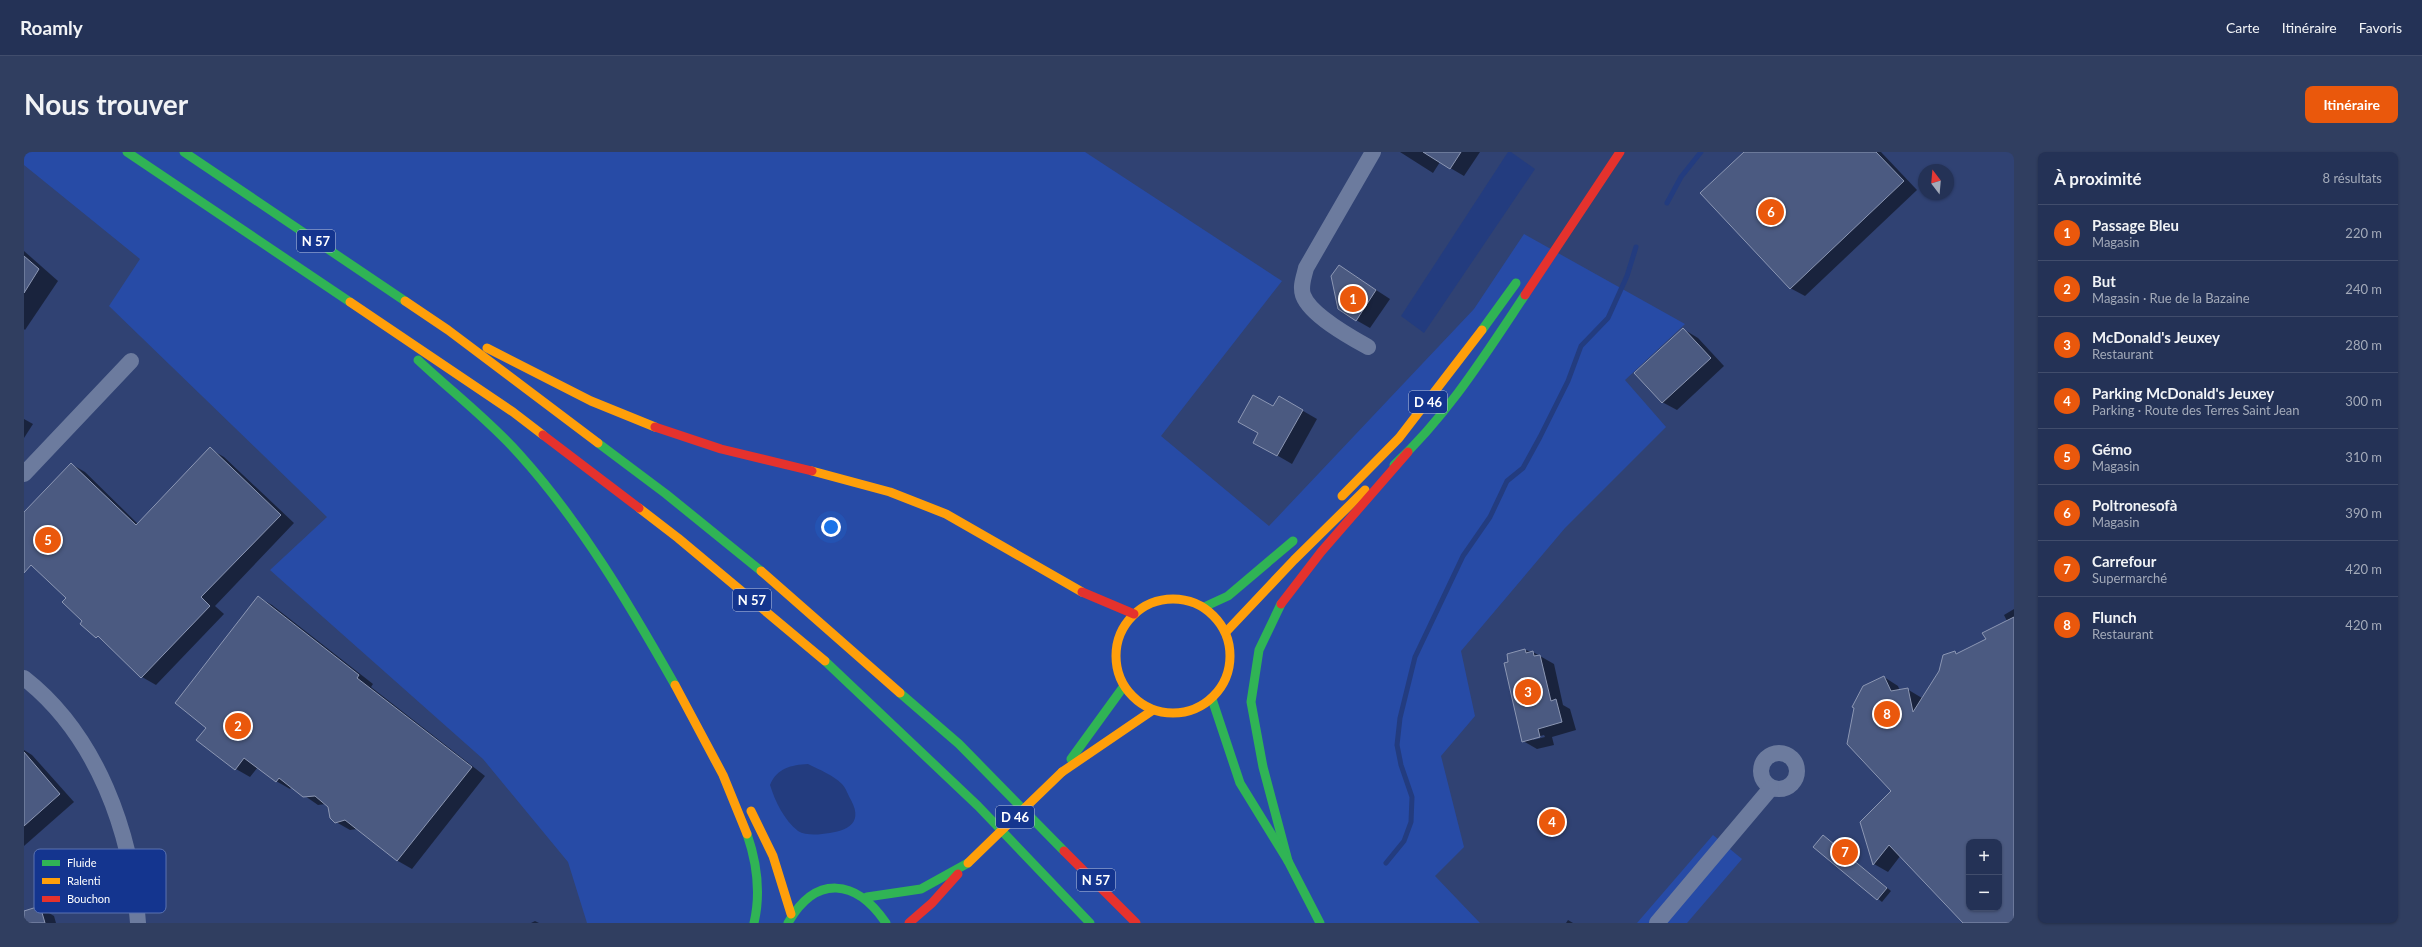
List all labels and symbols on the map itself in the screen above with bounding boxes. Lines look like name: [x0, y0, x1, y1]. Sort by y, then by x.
north arrow: [1918, 164, 1954, 200]
pin: 6: [1758, 197, 1784, 227]
road number: N 57: [297, 230, 335, 252]
pin: 1: [1340, 284, 1366, 314]
road number: D 46: [1409, 391, 1447, 413]
your location: [821, 517, 841, 537]
pin: 5: [35, 525, 61, 555]
road number: N 57: [733, 589, 771, 611]
pin: 3: [1515, 677, 1541, 707]
pin: 8: [1874, 699, 1900, 729]
pin: 2: [225, 711, 251, 741]
road number: D 46: [996, 806, 1034, 828]
pin: 4: [1539, 807, 1565, 837]
pin: 7: [1832, 837, 1858, 867]
legend: [34, 849, 166, 913]
text: Fluide: [67, 856, 97, 869]
road number: N 57: [1077, 869, 1115, 891]
text: Ralenti: [67, 874, 101, 887]
text: Bouchon: [67, 892, 110, 905]

